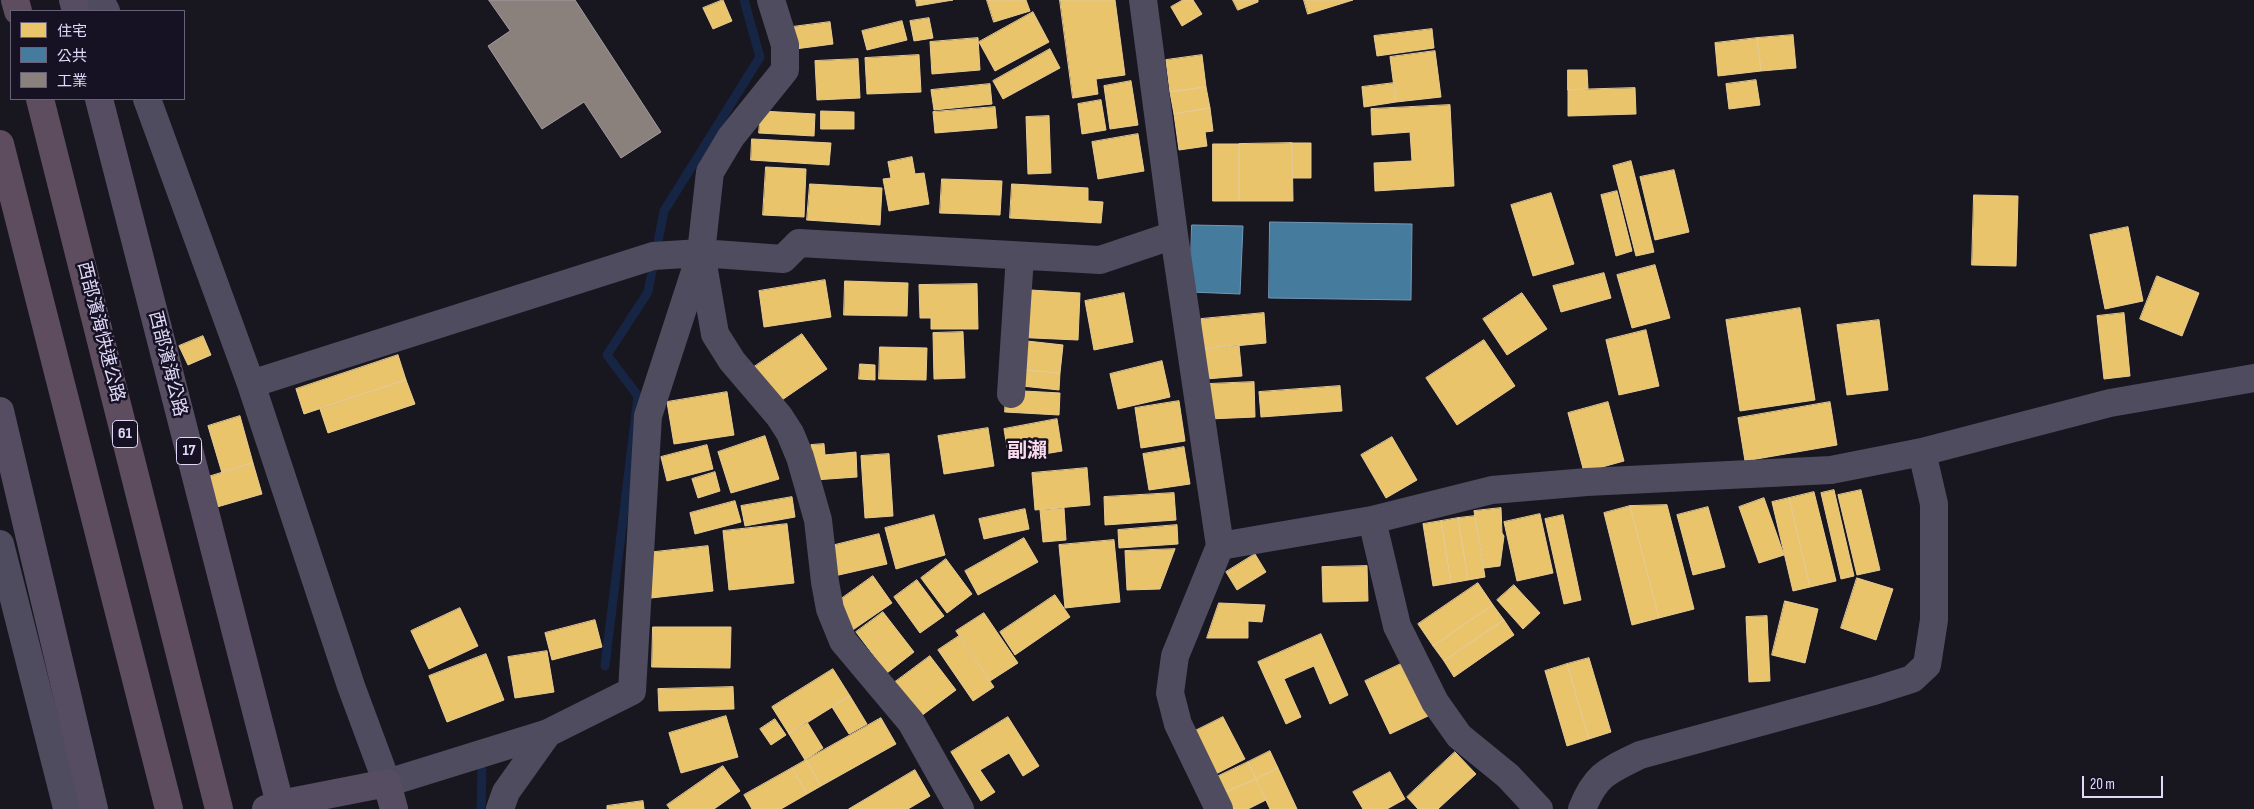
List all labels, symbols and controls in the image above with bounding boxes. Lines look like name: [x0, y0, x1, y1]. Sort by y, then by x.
legend: [10, 10, 185, 100]
text: 住宅: [57, 22, 87, 41]
text: 公共: [57, 47, 87, 66]
text: 工業: [57, 72, 87, 91]
street label: 西部濱海快速公路: [72, 260, 128, 404]
street label: 西部濱海公路: [143, 309, 191, 419]
road number: 61: [112, 420, 138, 448]
road number: 17: [176, 438, 202, 464]
district label: 副瀨: [1007, 440, 1047, 464]
scale bar: [2084, 766, 2165, 798]
text: 20 m: [2090, 775, 2115, 794]

